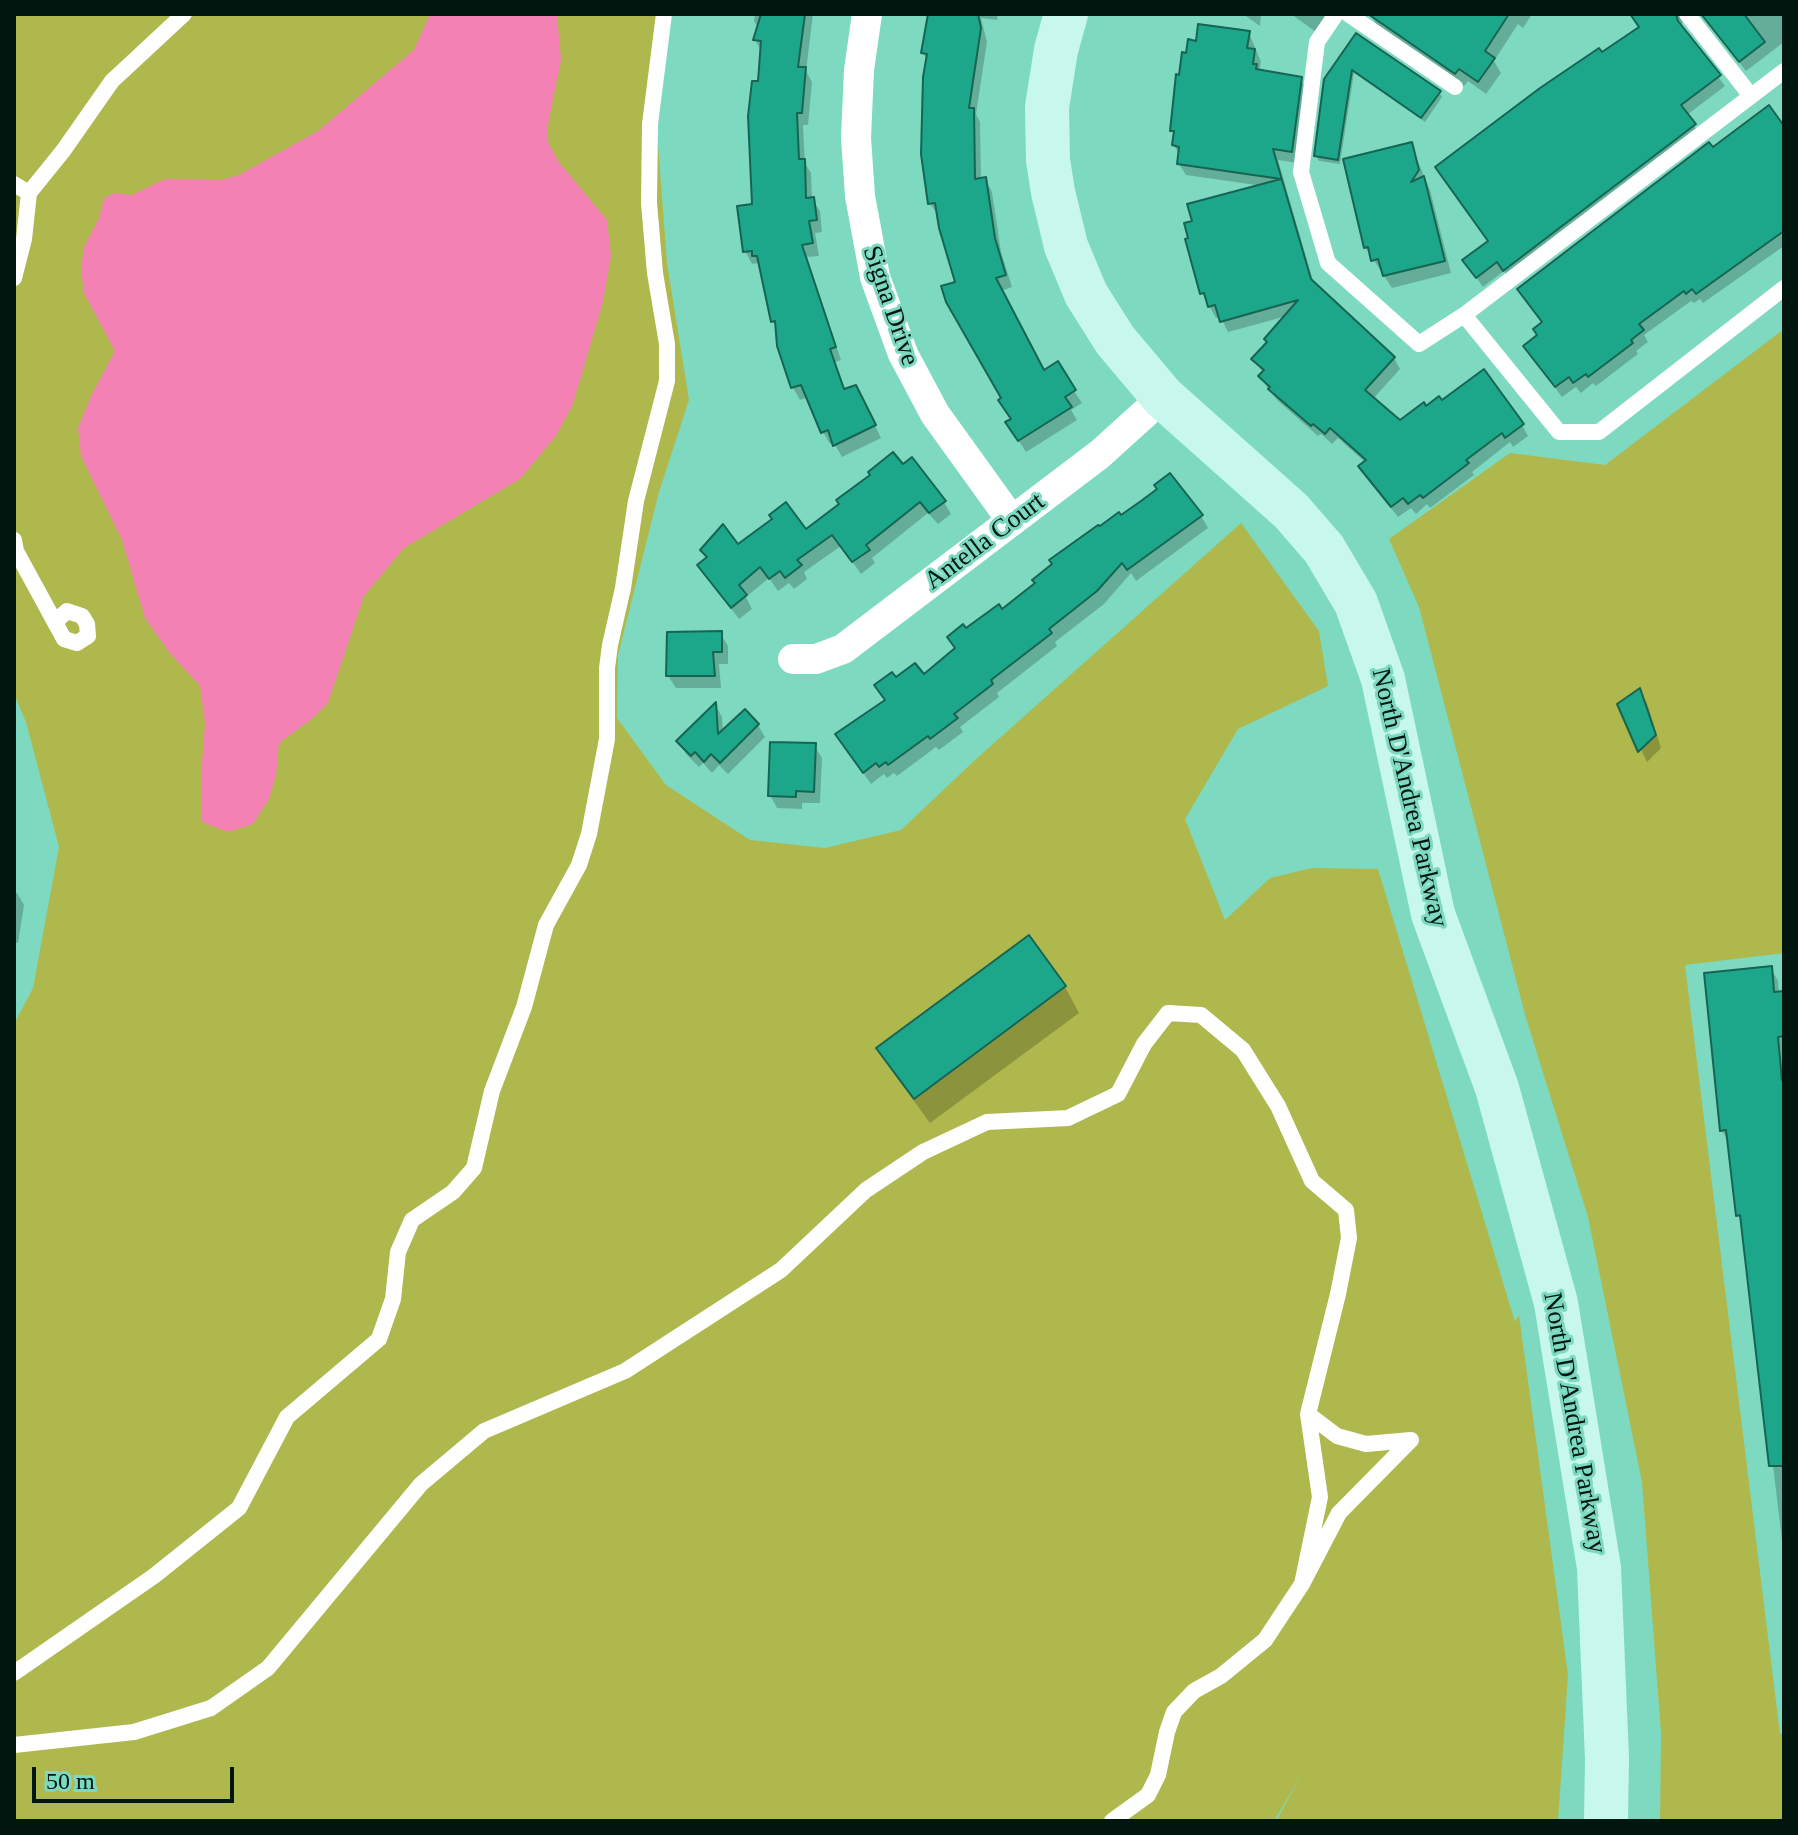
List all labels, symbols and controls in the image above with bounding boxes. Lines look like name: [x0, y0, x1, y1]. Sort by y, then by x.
street label: Signa Drive: [855, 242, 925, 370]
street label: Antella Court: [919, 487, 1051, 597]
street label: North D'Andrea Parkway: [1364, 666, 1454, 930]
street label: North D'Andrea Parkway: [1536, 1290, 1612, 1556]
scale bar: [36, 1751, 238, 1801]
text: 50 m: [46, 1768, 95, 1794]

